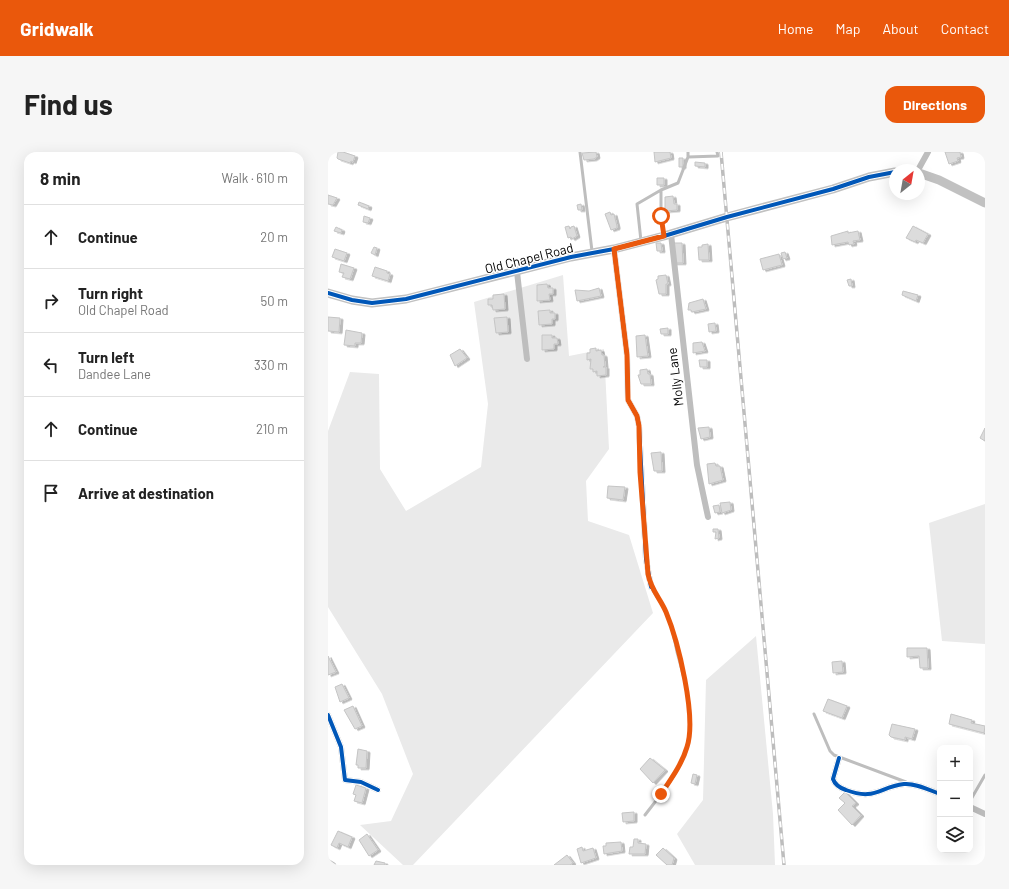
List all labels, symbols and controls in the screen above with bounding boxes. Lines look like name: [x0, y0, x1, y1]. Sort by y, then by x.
text: Gridwalk: [20, 17, 94, 40]
text: Home: [778, 20, 814, 37]
text: Map: [836, 20, 860, 37]
text: About: [882, 20, 919, 37]
text: Contact: [941, 20, 989, 37]
button: Directions: [885, 86, 985, 123]
text: Find us: [24, 87, 113, 121]
north arrow: [889, 164, 925, 200]
text: 8 min: [40, 168, 80, 188]
text: Walk · 610 m: [221, 170, 288, 186]
route start: [652, 207, 670, 225]
icon: ahead: [40, 226, 62, 248]
text: Continue: [78, 228, 138, 246]
text: 20 m: [260, 229, 288, 245]
street label: Old Chapel Road: [483, 239, 575, 277]
text: Turn right: [78, 284, 143, 302]
icon: right: [40, 290, 62, 312]
text: 50 m: [261, 293, 288, 309]
text: Old Chapel Road: [78, 302, 169, 318]
street label: Molly Lane: [663, 347, 687, 407]
text: Turn left: [78, 348, 134, 366]
icon: left: [40, 354, 62, 376]
text: 330 m: [254, 357, 288, 373]
text: Dandee Lane: [78, 366, 151, 382]
icon: ahead: [40, 418, 62, 440]
text: Continue: [78, 420, 138, 438]
text: 210 m: [256, 421, 288, 437]
icon: arrive: [40, 482, 62, 504]
text: Arrive at destination: [78, 484, 214, 502]
map controls: [937, 745, 973, 853]
button: +: [937, 745, 973, 781]
button: −: [937, 781, 973, 817]
route end: [652, 785, 670, 803]
button: layers: [937, 817, 973, 853]

